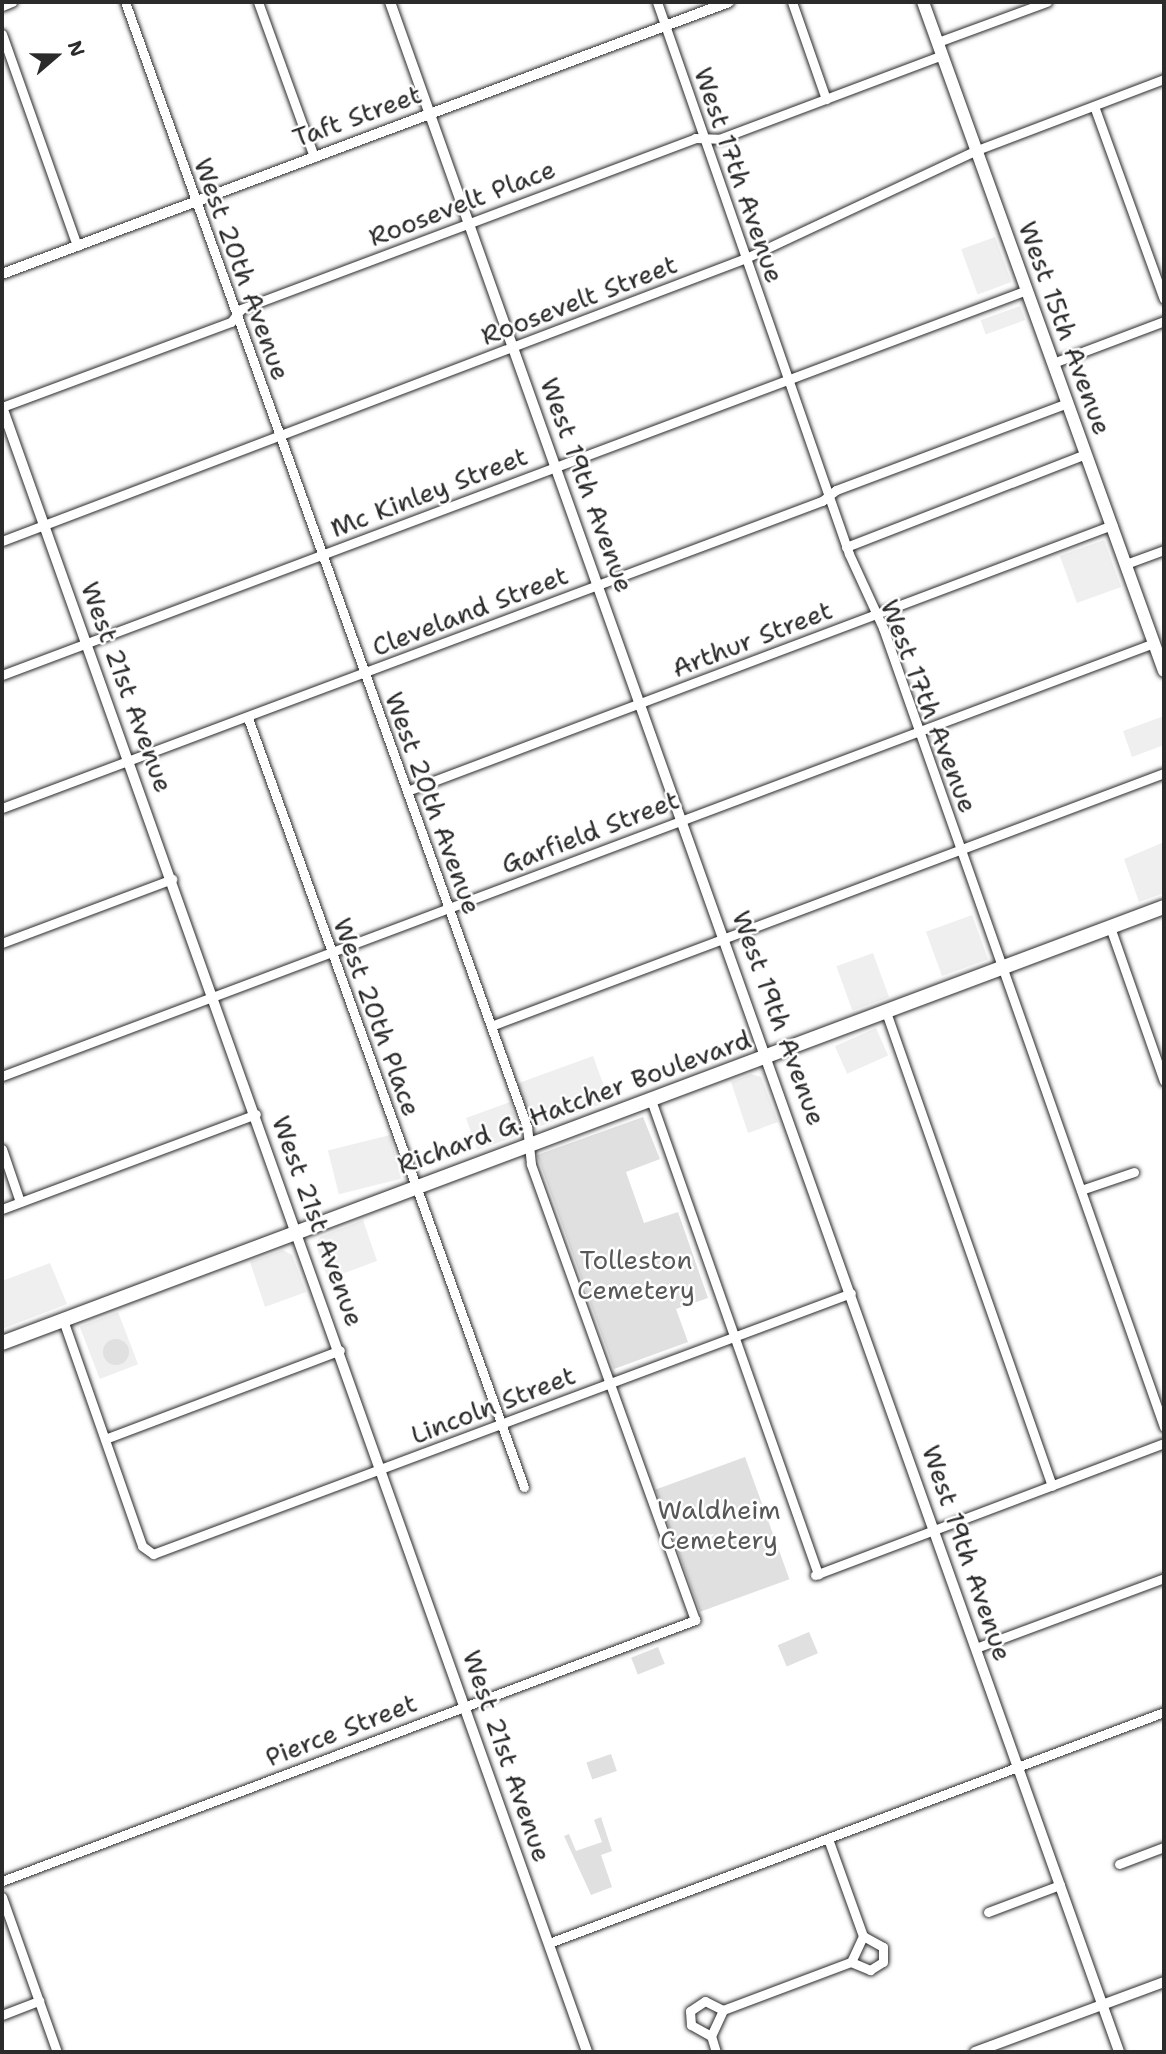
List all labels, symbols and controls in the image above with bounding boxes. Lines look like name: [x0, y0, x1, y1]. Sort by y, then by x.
north arrow: [21, 21, 91, 91]
text: N: [62, 37, 91, 60]
street label: West 17th Avenue: [687, 63, 791, 287]
street label: Taft Street: [288, 78, 426, 154]
street label: Roosevelt Place: [364, 153, 560, 253]
street label: West 20th Avenue: [187, 154, 297, 384]
street label: West 15th Avenue: [1012, 217, 1118, 439]
street label: Roosevelt Street: [477, 248, 681, 352]
street label: West 19th Avenue: [534, 373, 640, 597]
street label: Mc Kinley Street: [326, 440, 532, 544]
street label: Cleveland Street: [368, 559, 572, 663]
street label: West 21st Avenue: [74, 577, 180, 797]
street label: Arthur Street: [667, 594, 837, 684]
street label: West 17th Avenue: [874, 595, 984, 817]
street label: West 20th Avenue: [378, 688, 488, 918]
street label: Garfield Street: [497, 784, 683, 880]
street label: West 19th Avenue: [726, 906, 832, 1130]
street label: West 20th Place: [327, 914, 427, 1120]
street label: Richard G. Hatcher Boulevard: [393, 1023, 755, 1181]
street label: West 21st Avenue: [265, 1111, 371, 1331]
park label: Tolleston Cemetery: [577, 1244, 695, 1306]
street label: Lincoln Street: [406, 1359, 580, 1451]
street label: West 19th Avenue: [915, 1441, 1019, 1665]
park label: Waldheim Cemetery: [657, 1494, 781, 1556]
street label: West 21st Avenue: [456, 1646, 558, 1866]
street label: Pierce Street: [261, 1687, 421, 1773]

